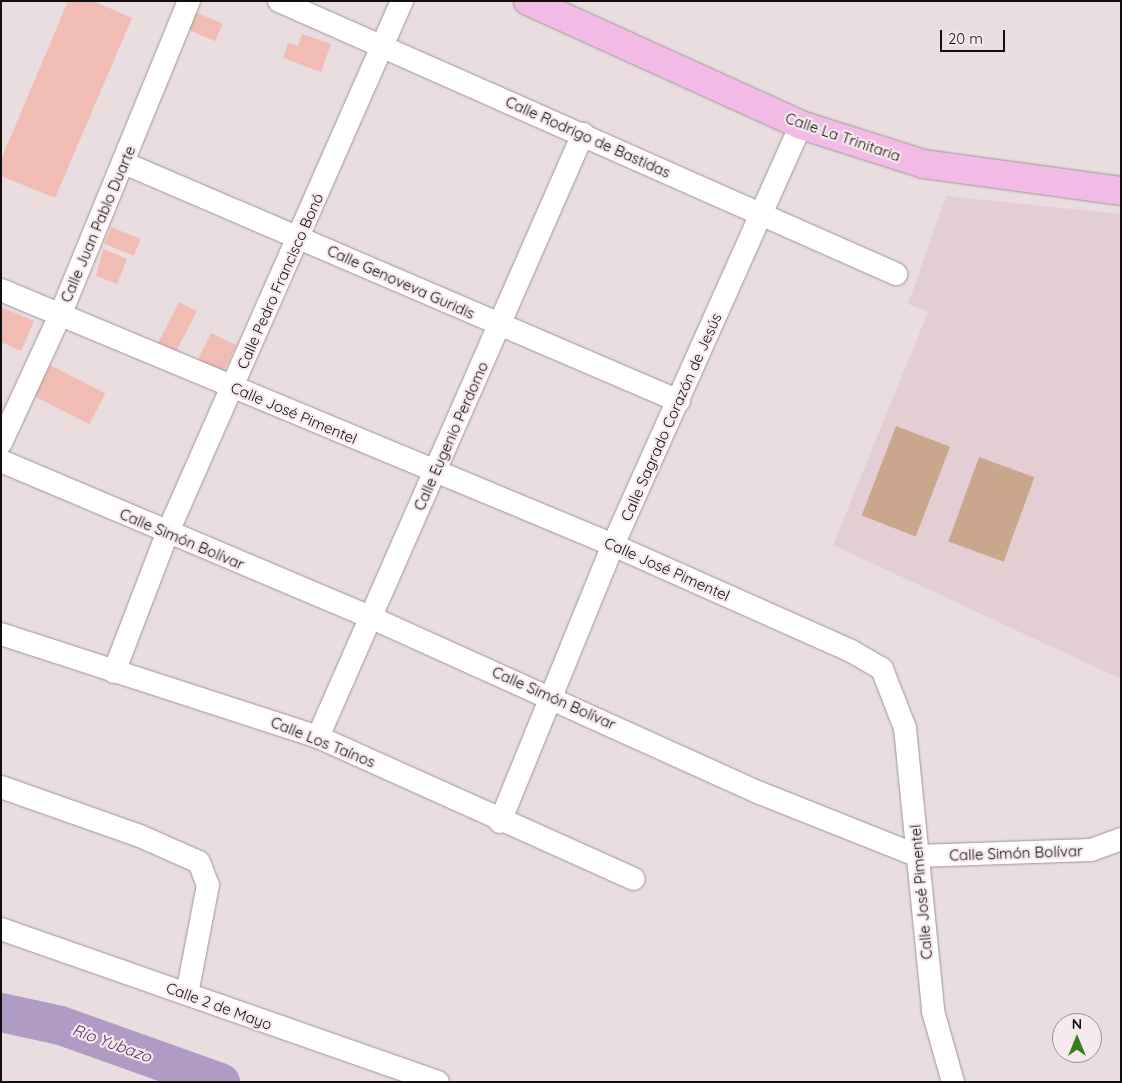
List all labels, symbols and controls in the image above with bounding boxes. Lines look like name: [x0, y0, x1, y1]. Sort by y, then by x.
scale bar: [942, 20, 1007, 52]
text: 20 m: [948, 29, 983, 48]
street label: Calle Rodrigo de Bastidas: [503, 92, 673, 182]
street label: Calle La Trinitaria: [783, 109, 903, 165]
street label: Calle Juan Pablo Duarte: [57, 143, 139, 305]
street label: Calle Pedro Francisco Bonó: [233, 190, 327, 372]
street label: Calle Genoveva Guridis: [325, 241, 477, 323]
street label: Calle Sagrado Corazón de Jesús: [617, 310, 725, 524]
street label: Calle Eugenio Perdomo: [410, 359, 492, 513]
street label: Calle José Pimentel: [228, 378, 360, 448]
street label: Calle Simón Bolívar: [117, 505, 247, 573]
street label: Calle José Pimentel: [602, 533, 732, 605]
street label: Calle Simón Bolívar: [489, 663, 619, 733]
street label: Calle Los Taínos: [268, 713, 378, 771]
street label: Calle José Pimentel: [906, 824, 936, 960]
street label: Calle Simón Bolívar: [949, 842, 1083, 864]
street label: Calle 2 de Mayo: [164, 979, 274, 1033]
north arrow: [1052, 1013, 1102, 1063]
text: N: [1072, 1015, 1082, 1033]
water label: Río Yubazo: [70, 1020, 154, 1066]

